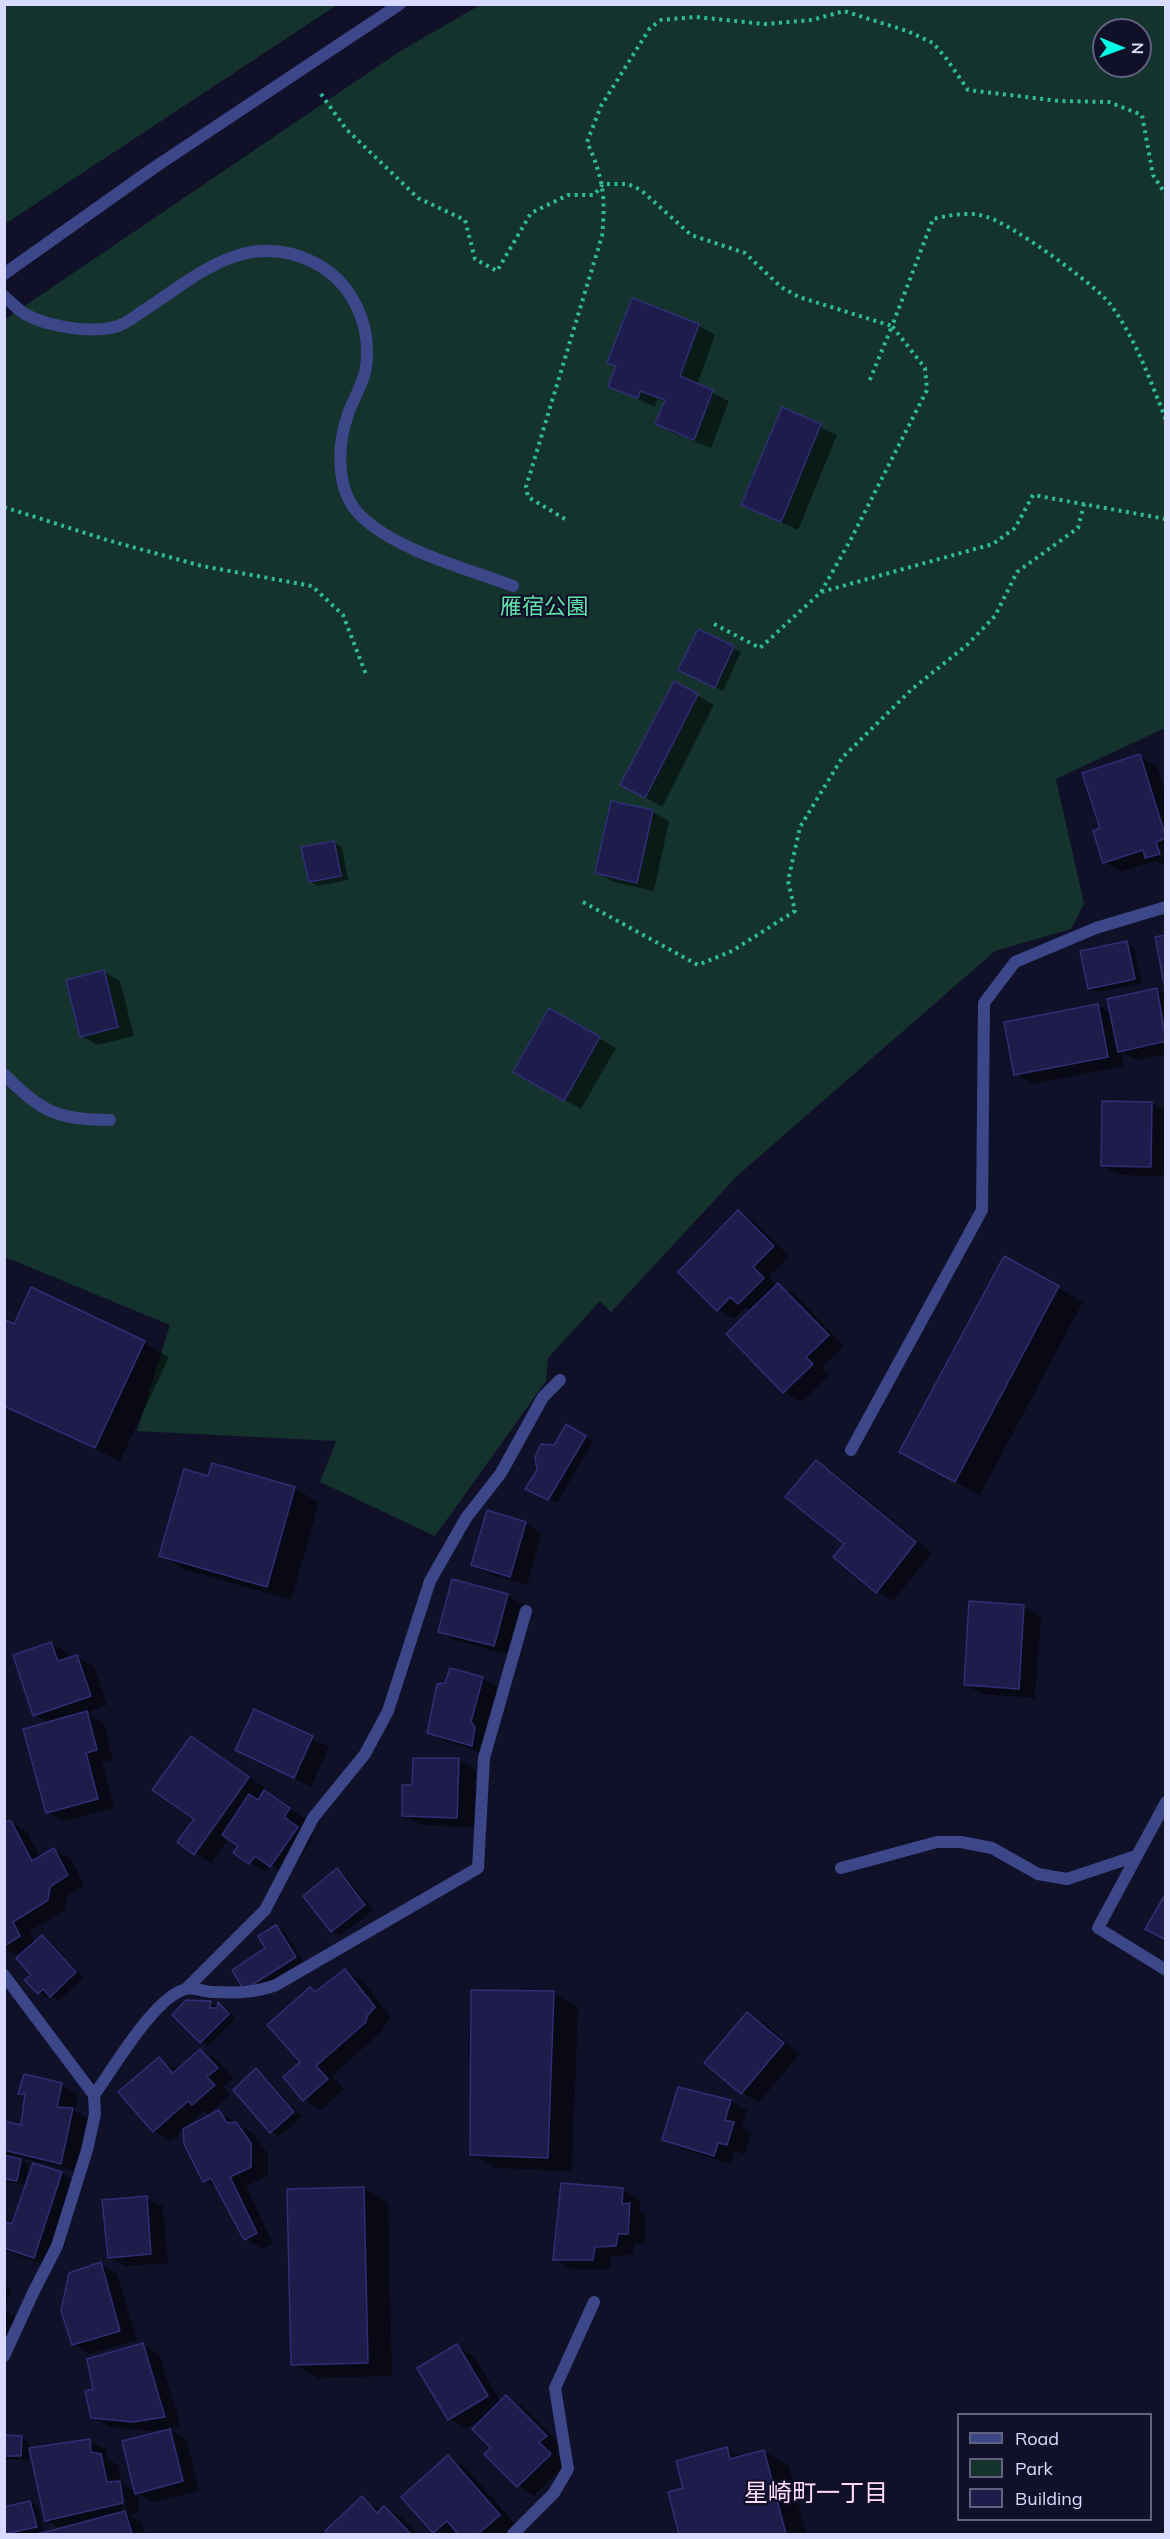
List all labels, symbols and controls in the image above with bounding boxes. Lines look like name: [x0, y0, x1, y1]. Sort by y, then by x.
north arrow: [1092, 18, 1152, 78]
text: N: [1128, 42, 1148, 54]
park label: 雁宿公園: [500, 594, 588, 620]
legend: [957, 2413, 1152, 2521]
text: Road: [1015, 2427, 1059, 2450]
text: Park: [1015, 2457, 1053, 2480]
district label: 星崎町一丁目: [744, 2480, 888, 2508]
text: Building: [1015, 2487, 1083, 2510]

